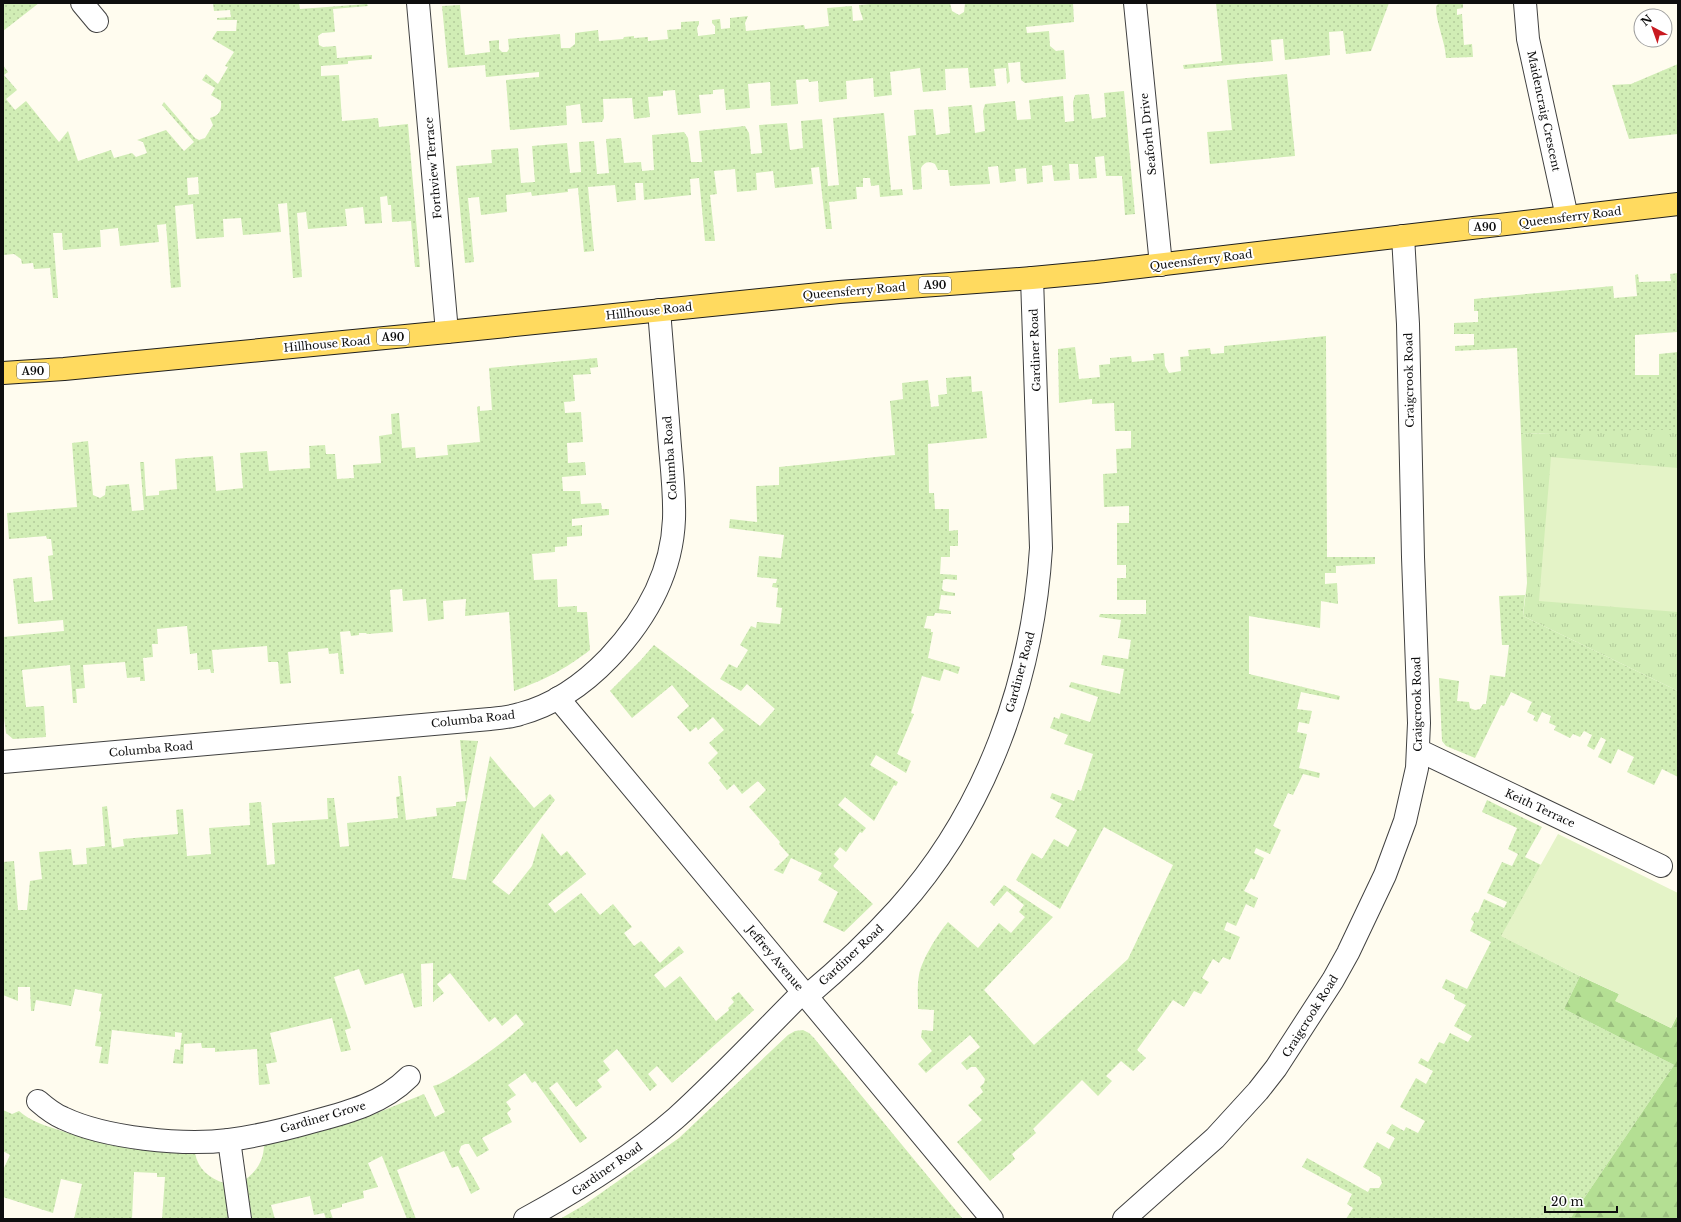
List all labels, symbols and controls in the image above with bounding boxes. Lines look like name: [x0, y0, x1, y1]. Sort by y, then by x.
north arrow: [1633, 8, 1673, 48]
text: N: [1638, 11, 1655, 29]
street label: Maidencraig Crescent: [1524, 49, 1564, 173]
street label: Seaforth Drive: [1137, 92, 1159, 176]
street label: Forthview Terrace: [422, 117, 444, 219]
street label: Queensferry Road: [1518, 204, 1623, 230]
road number: A90: [1469, 219, 1501, 235]
street label: Queensferry Road: [1149, 247, 1254, 273]
road number: A90: [919, 277, 951, 293]
street label: Queensferry Road: [802, 279, 907, 302]
street label: Hillhouse Road: [605, 299, 694, 323]
street label: Gardiner Road: [1027, 308, 1043, 392]
road number: A90: [377, 329, 409, 345]
street label: Craigcrook Road: [1401, 332, 1417, 428]
street label: Hillhouse Road: [283, 333, 371, 355]
road number: A90: [17, 363, 49, 379]
street label: Columba Road: [660, 415, 680, 501]
street label: Gardiner Road: [1002, 629, 1038, 714]
street label: Craigcrook Road: [1409, 656, 1425, 752]
street label: Columba Road: [430, 708, 516, 730]
street label: Columba Road: [108, 738, 194, 760]
street label: Keith Terrace: [1503, 786, 1577, 830]
street label: Jeffrey Avenue: [742, 921, 806, 994]
street label: Gardiner Road: [816, 921, 887, 989]
street label: Craigcrook Road: [1279, 972, 1341, 1060]
street label: Gardiner Grove: [279, 1098, 367, 1136]
street label: Gardiner Road: [569, 1139, 646, 1199]
scale bar: [1545, 1188, 1617, 1214]
text: 20 m: [1551, 1194, 1583, 1209]

